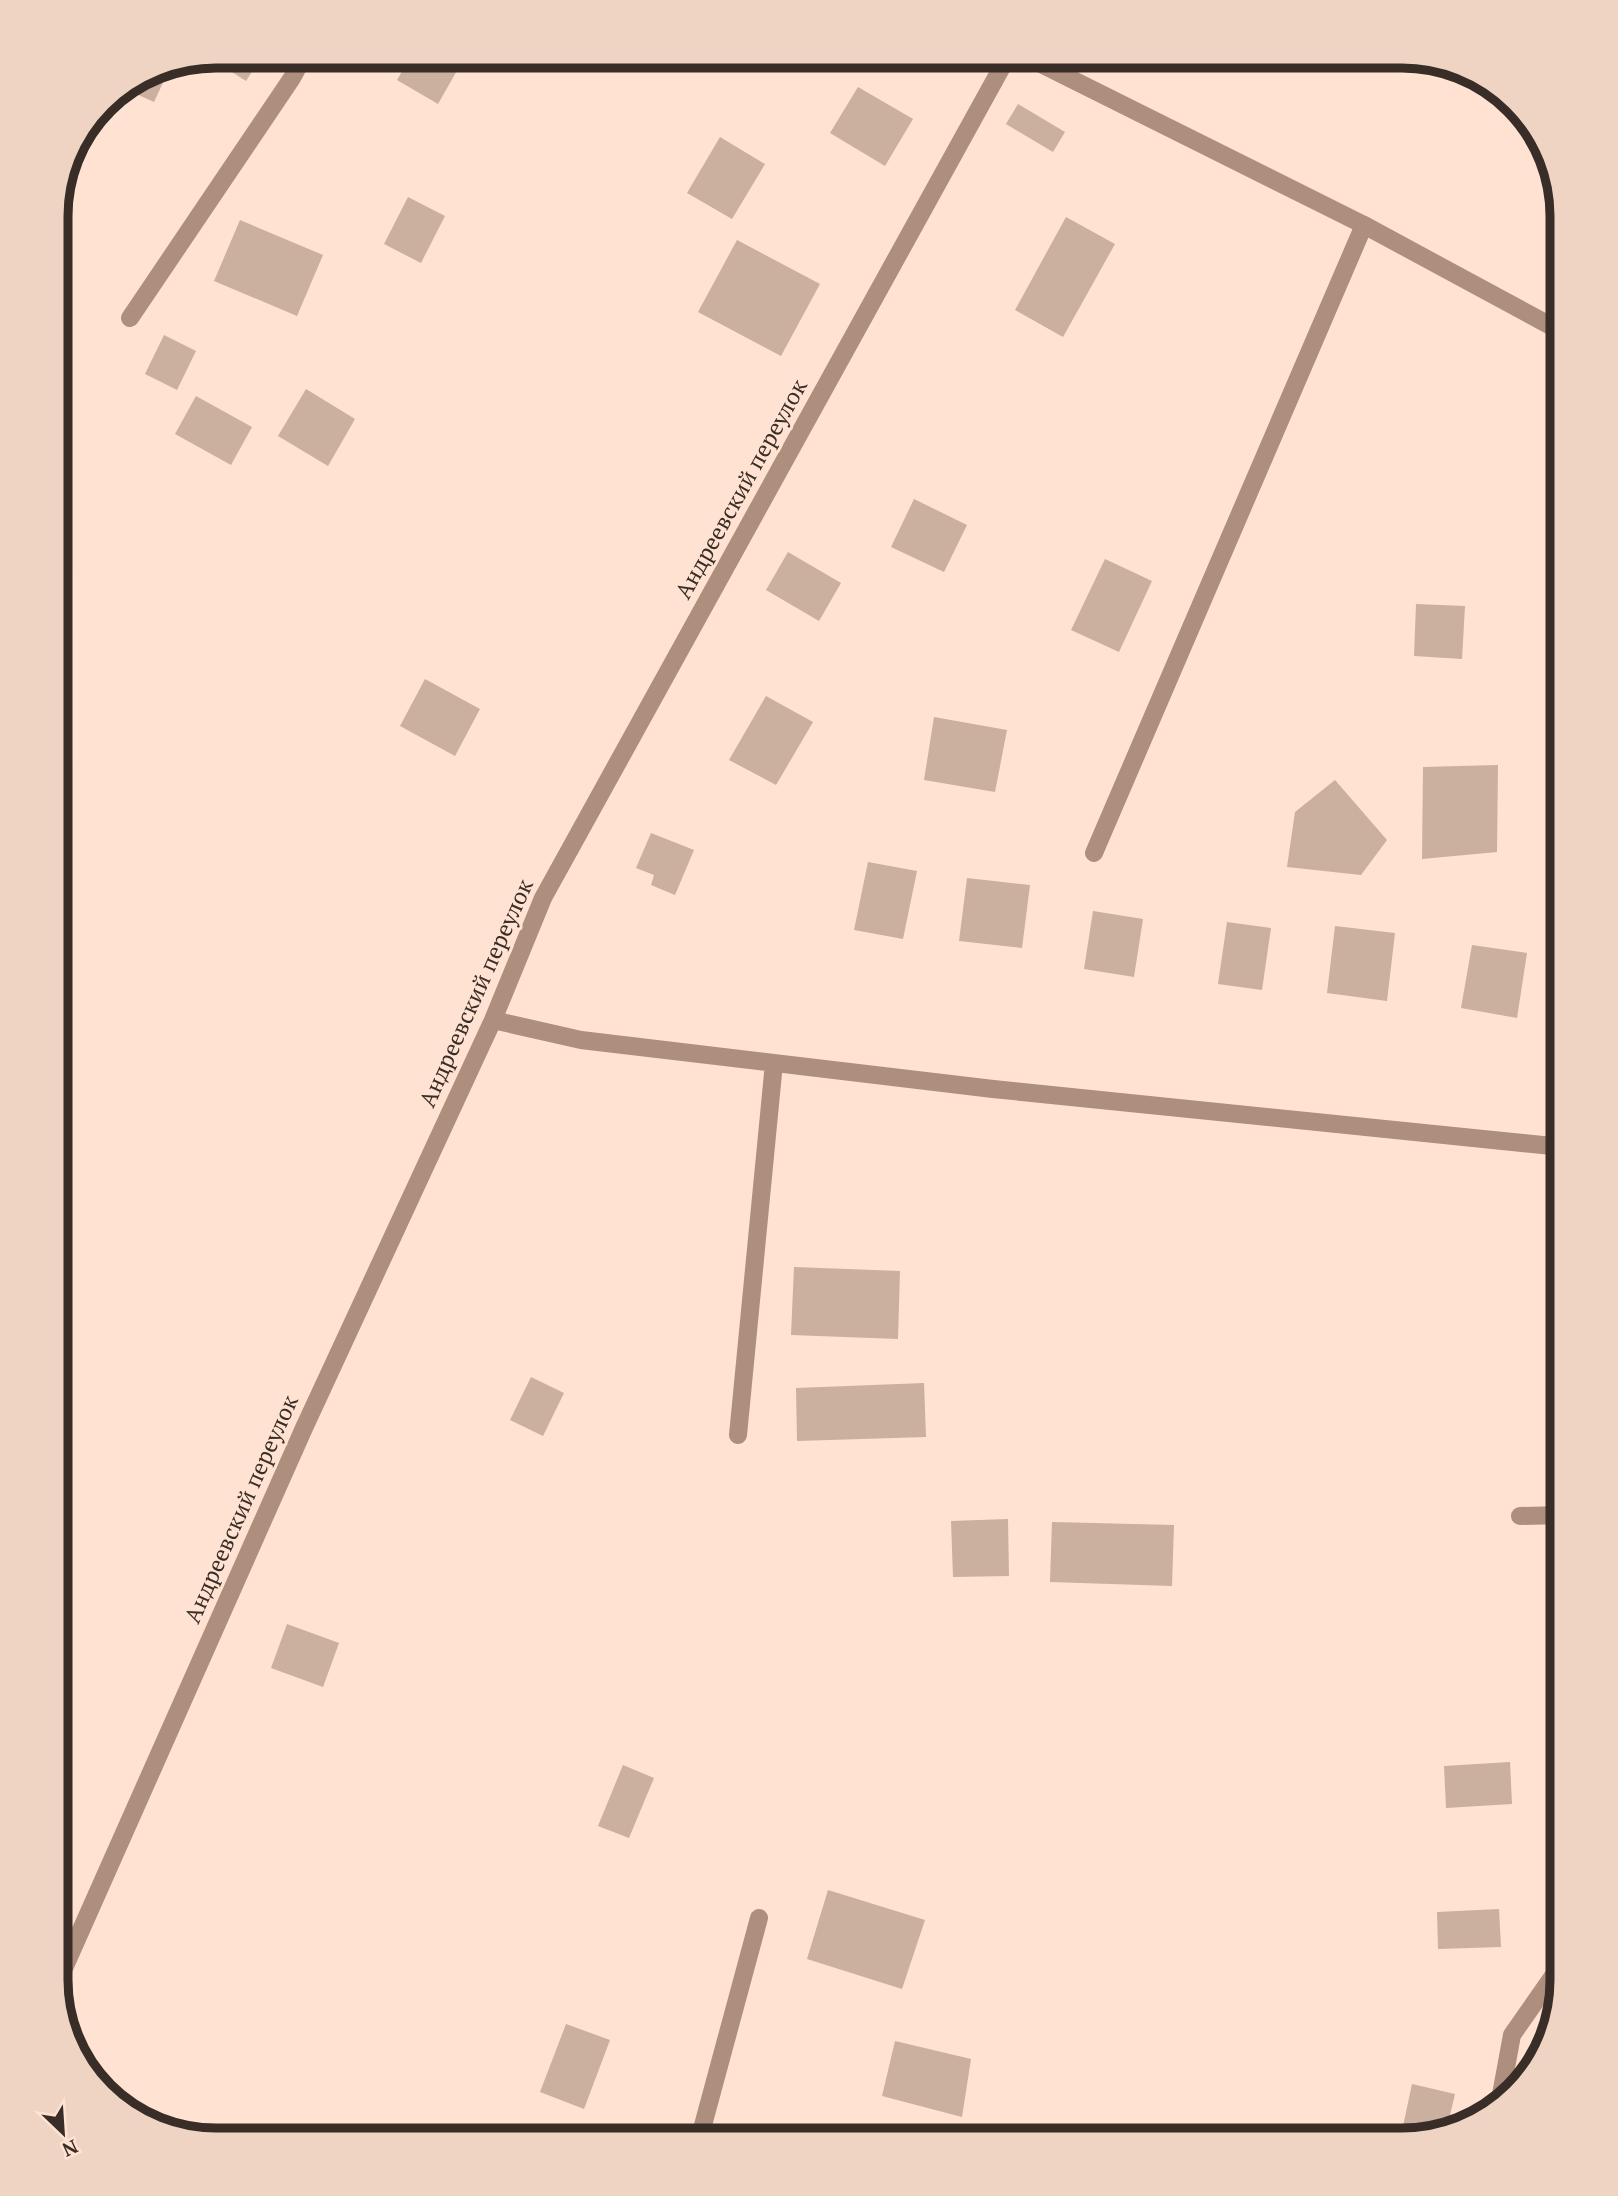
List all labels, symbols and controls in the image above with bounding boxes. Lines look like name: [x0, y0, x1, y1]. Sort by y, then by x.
street label: Андреевский переулок: [667, 373, 814, 604]
street label: Андреевский переулок: [411, 873, 540, 1112]
street label: Андреевский переулок: [176, 1389, 305, 1628]
north arrow: [28, 2098, 98, 2168]
text: N: [58, 2134, 82, 2163]

